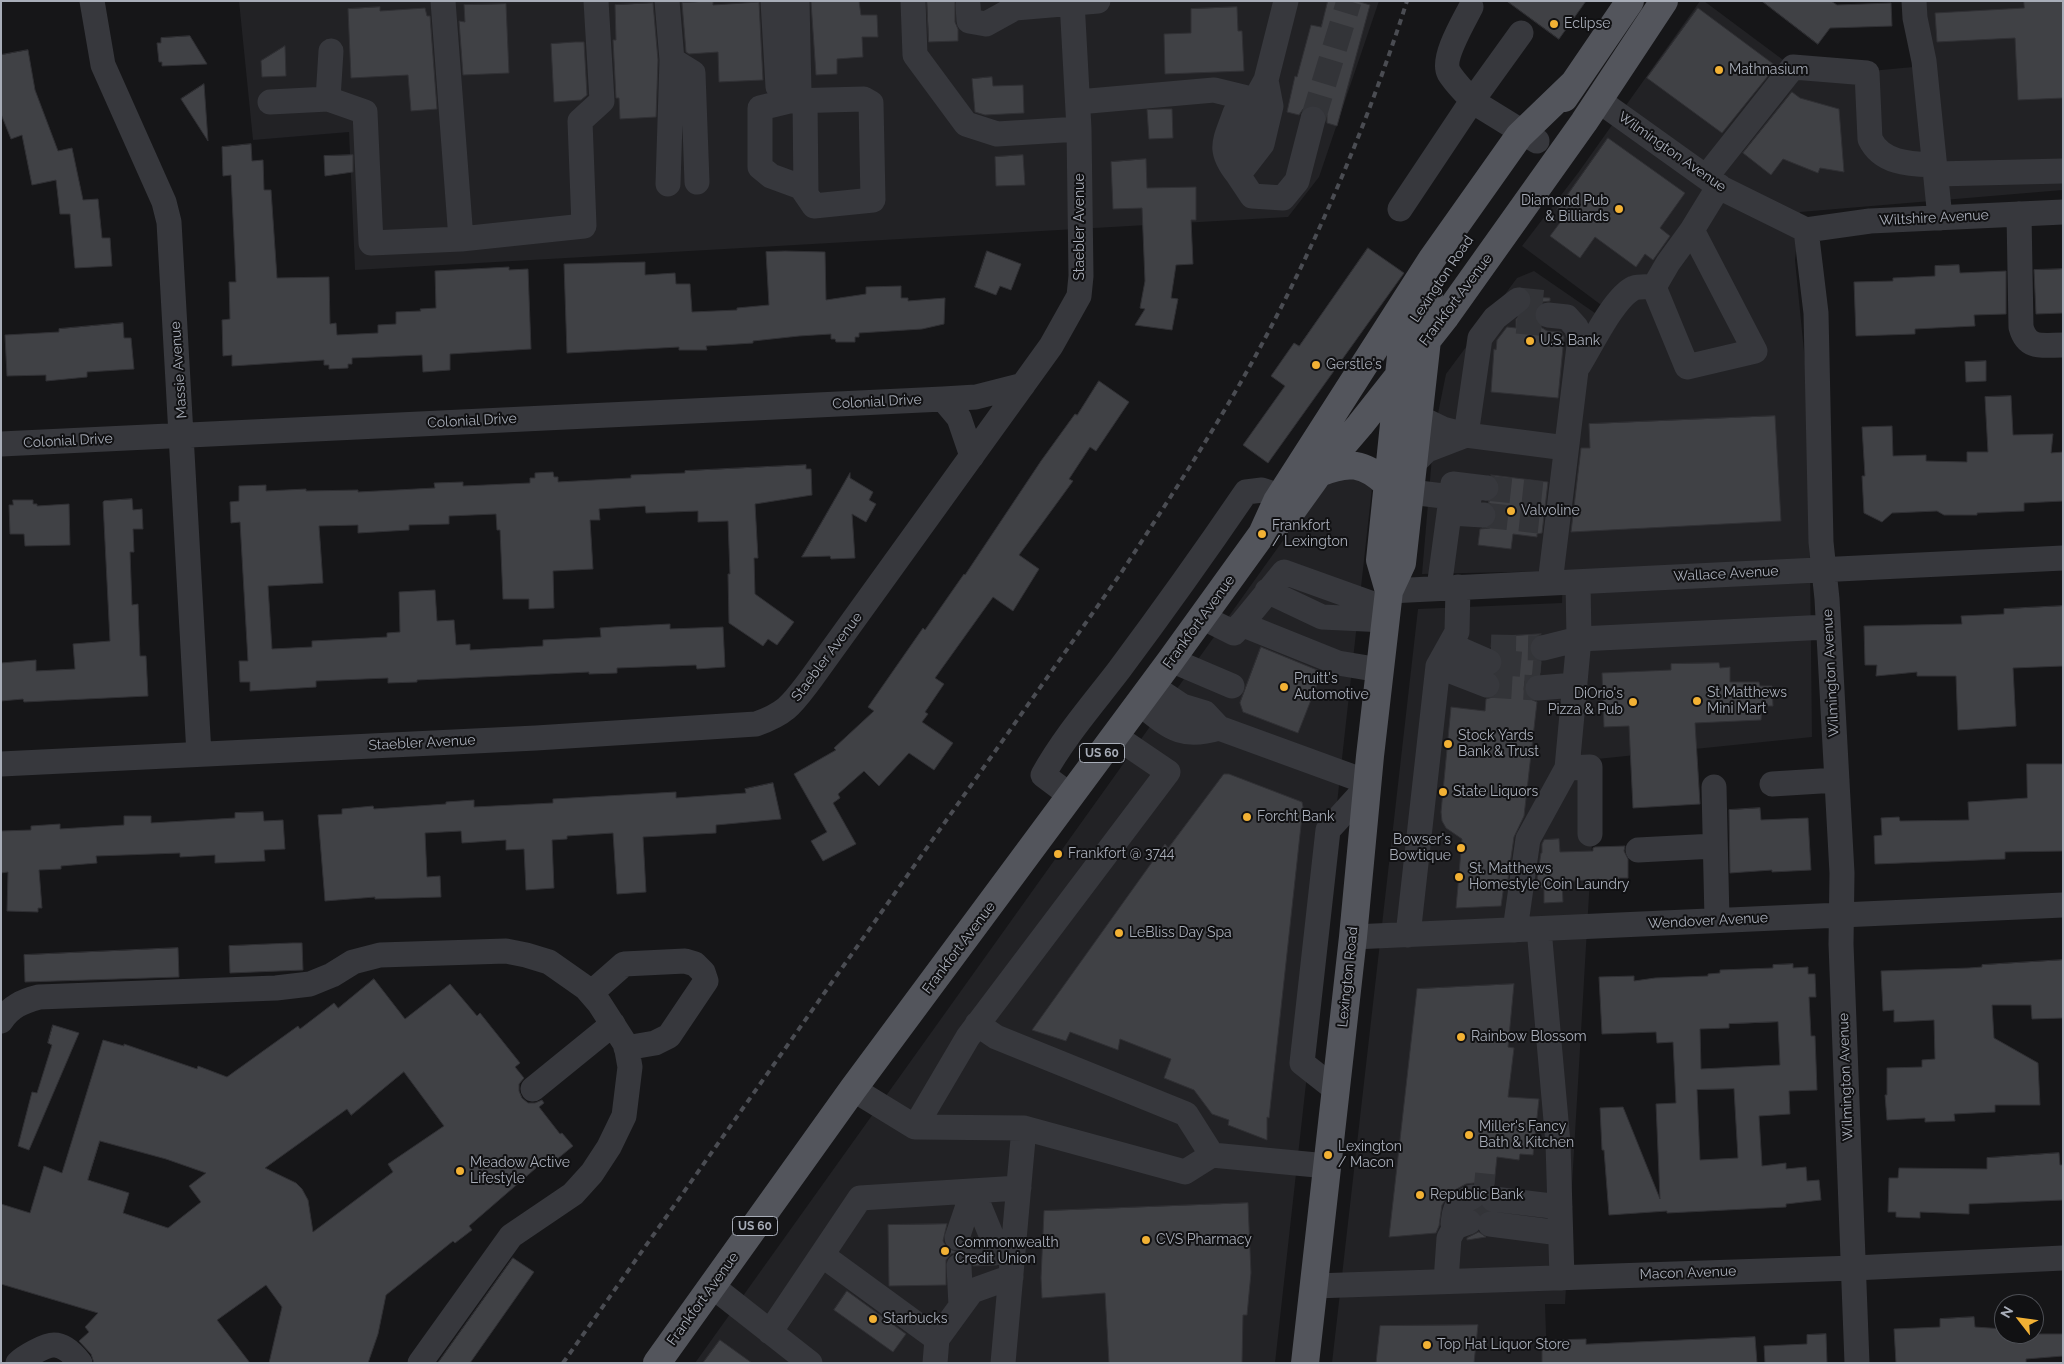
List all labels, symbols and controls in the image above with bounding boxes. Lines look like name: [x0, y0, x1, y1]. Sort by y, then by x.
place label: Eclipse: [1564, 16, 1610, 32]
marker: Eclipse: [1548, 18, 1560, 30]
place label: Mathnasium: [1729, 62, 1808, 78]
marker: Mathnasium: [1713, 64, 1725, 76]
street label: Wilmington Avenue: [1615, 108, 1729, 196]
street label: Staebler Avenue: [1072, 173, 1088, 281]
place label: Diamond Pub & Billiards: [1521, 193, 1609, 226]
marker: Diamond Pub & Billiards: [1613, 203, 1625, 215]
street label: Wiltshire Avenue: [1879, 207, 1989, 229]
street label: Lexington Road: [1407, 232, 1477, 326]
street label: Frankfort Avenue: [1416, 251, 1496, 349]
street label: Massie Avenue: [167, 321, 191, 419]
place label: U.S. Bank: [1540, 333, 1600, 349]
marker: U.S. Bank: [1524, 335, 1536, 347]
place label: Gerstle's: [1326, 357, 1382, 373]
marker: Gerstle's: [1310, 359, 1322, 371]
street label: Colonial Drive: [832, 391, 922, 413]
street label: Colonial Drive: [427, 410, 517, 432]
street label: Colonial Drive: [23, 430, 113, 452]
place label: Valvoline: [1521, 503, 1580, 519]
marker: Valvoline: [1505, 505, 1517, 517]
place label: Frankfort / Lexington: [1272, 518, 1348, 550]
marker: Frankfort / Lexington: [1256, 528, 1268, 540]
street label: Wallace Avenue: [1673, 563, 1779, 585]
street label: Frankfort Avenue: [1160, 572, 1238, 672]
street label: Staebler Avenue: [788, 609, 866, 705]
street label: Wilmington Avenue: [1819, 609, 1843, 737]
place label: Pruitt's Automotive: [1294, 671, 1369, 704]
marker: Pruitt's Automotive: [1278, 681, 1290, 693]
place label: St Matthews Mini Mart: [1707, 685, 1787, 718]
place label: DiOrio's Pizza & Pub: [1548, 686, 1623, 719]
marker: St Matthews Mini Mart: [1691, 695, 1703, 707]
marker: DiOrio's Pizza & Pub: [1627, 696, 1639, 708]
place label: Stock Yards Bank & Trust: [1458, 728, 1539, 760]
street label: Staebler Avenue: [368, 732, 476, 754]
marker: Stock Yards Bank & Trust: [1442, 738, 1454, 750]
road number: US 60: [1080, 744, 1124, 762]
place label: State Liquors: [1453, 784, 1538, 800]
marker: State Liquors: [1437, 786, 1449, 798]
place label: Forcht Bank: [1257, 809, 1334, 825]
marker: Forcht Bank: [1241, 811, 1253, 823]
place label: Bowser's Bowtique: [1389, 832, 1451, 864]
marker: Bowser's Bowtique: [1455, 842, 1467, 854]
place label: Frankfort @ 3744: [1068, 846, 1174, 862]
marker: Frankfort @ 3744: [1052, 848, 1064, 860]
place label: St. Matthews Homestyle Coin Laundry: [1469, 861, 1629, 894]
marker: St. Matthews Homestyle Coin Laundry: [1453, 871, 1465, 883]
street label: Frankfort Avenue: [919, 899, 999, 997]
street label: Wendover Avenue: [1648, 909, 1768, 933]
place label: LeBliss Day Spa: [1129, 925, 1232, 941]
street label: Lexington Road: [1334, 926, 1362, 1028]
marker: LeBliss Day Spa: [1113, 927, 1125, 939]
street label: Wilmington Avenue: [1835, 1013, 1857, 1141]
place label: Rainbow Blossom: [1471, 1029, 1587, 1045]
marker: Rainbow Blossom: [1455, 1031, 1467, 1043]
place label: Miller's Fancy Bath & Kitchen: [1479, 1119, 1574, 1152]
marker: Miller's Fancy Bath & Kitchen: [1463, 1129, 1475, 1141]
place label: Lexington / Macon: [1338, 1139, 1402, 1172]
marker: Lexington / Macon: [1322, 1149, 1334, 1161]
place label: Meadow Active Lifestyle: [470, 1155, 570, 1188]
marker: Meadow Active Lifestyle: [454, 1165, 466, 1177]
place label: Republic Bank: [1430, 1187, 1523, 1203]
marker: Republic Bank: [1414, 1189, 1426, 1201]
road number: US 60: [732, 1216, 778, 1236]
place label: CVS Pharmacy: [1156, 1232, 1252, 1248]
marker: CVS Pharmacy: [1140, 1234, 1152, 1246]
place label: Commonwealth Credit Union: [955, 1235, 1059, 1268]
marker: Commonwealth Credit Union: [939, 1245, 951, 1257]
street label: Frankfort Avenue: [664, 1249, 742, 1349]
street label: Macon Avenue: [1639, 1263, 1737, 1283]
north arrow: [1994, 1294, 2044, 1344]
text: N: [1997, 1303, 2016, 1321]
place label: Starbucks: [883, 1311, 947, 1327]
marker: Starbucks: [867, 1313, 879, 1325]
place label: Top Hat Liquor Store: [1437, 1337, 1570, 1353]
marker: Top Hat Liquor Store: [1421, 1339, 1433, 1351]

